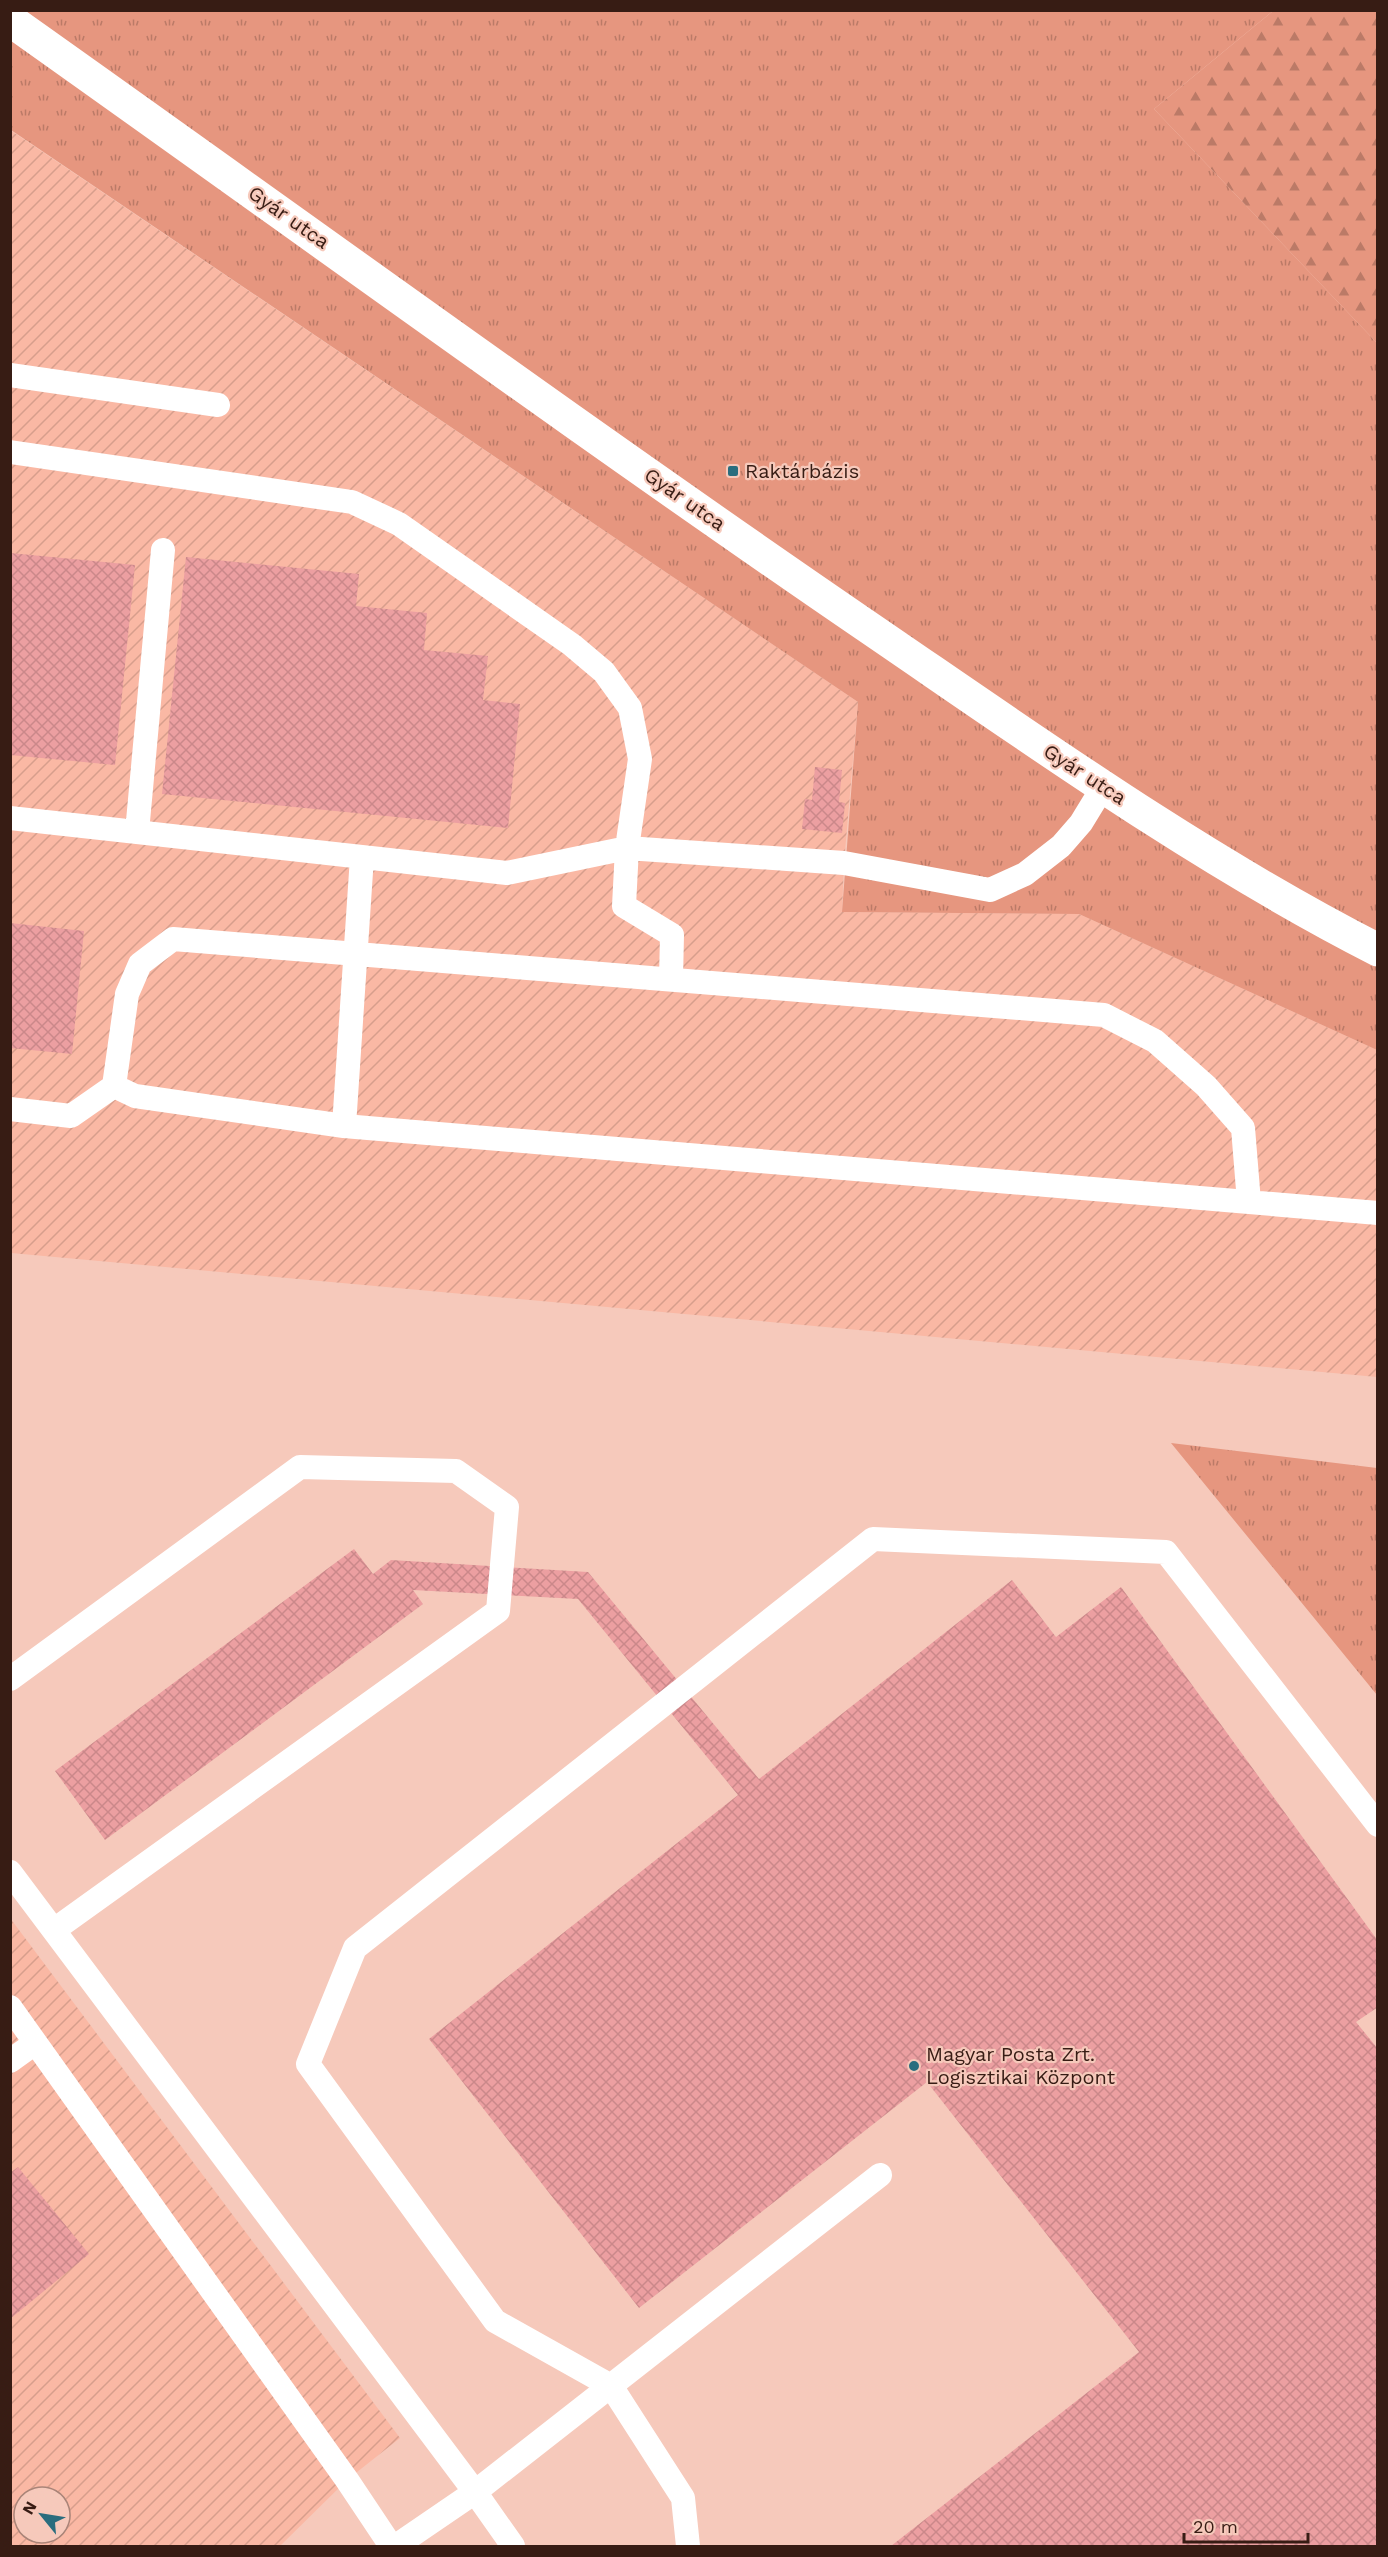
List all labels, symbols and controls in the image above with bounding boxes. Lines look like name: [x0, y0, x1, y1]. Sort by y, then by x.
street label: Gyár utca: [244, 180, 334, 254]
place label: Raktárbázis: [745, 459, 859, 483]
street label: Gyár utca: [640, 462, 730, 536]
marker: Raktárbázis: [726, 464, 740, 478]
street label: Gyár utca: [1039, 738, 1131, 810]
place label: Magyar Posta Zrt. Logisztikai Központ: [926, 2042, 1116, 2089]
marker: Magyar Posta Zrt. Logisztikai Központ: [907, 2059, 921, 2073]
north arrow: [12, 2485, 72, 2545]
text: N: [18, 2498, 41, 2518]
scale bar: [1184, 2506, 1308, 2544]
text: 20 m: [1193, 2516, 1238, 2537]

